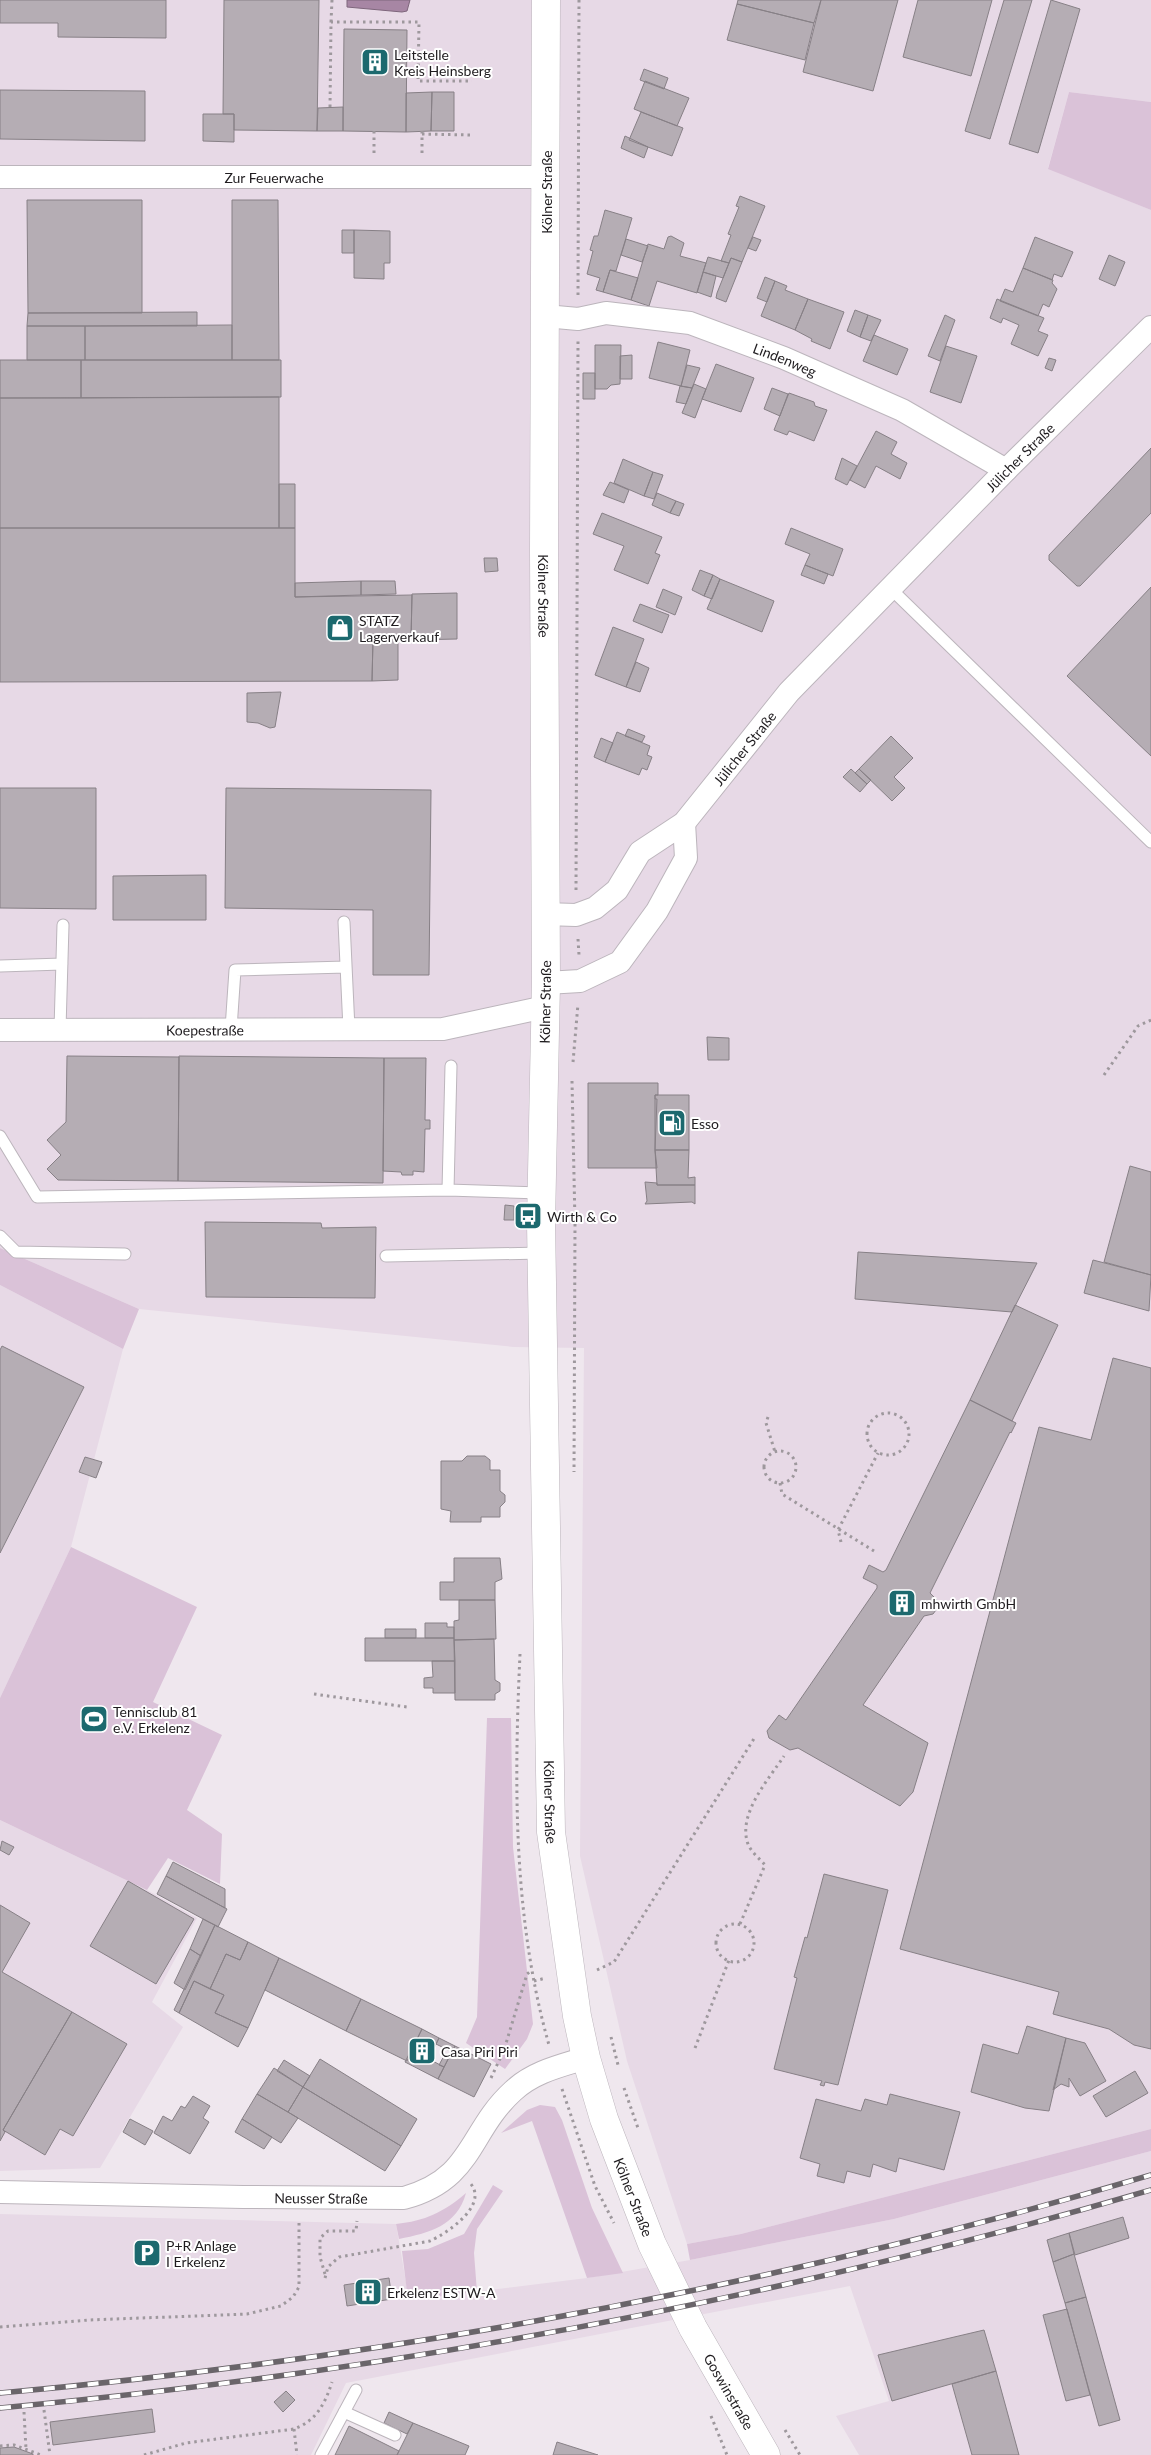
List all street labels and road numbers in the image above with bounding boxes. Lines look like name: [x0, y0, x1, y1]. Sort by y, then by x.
street label: Kölner Straße: [538, 150, 555, 234]
street label: Zur Feuerwache: [224, 169, 324, 186]
street label: Lindenweg: [751, 339, 819, 380]
street label: Jülicher Straße: [982, 419, 1058, 495]
street label: Kölner Straße: [536, 554, 553, 638]
street label: Jülicher Straße: [709, 707, 779, 789]
street label: Kölner Straße: [536, 960, 554, 1044]
street label: Koepestraße: [166, 1021, 244, 1038]
street label: Kölner Straße: [541, 1760, 561, 1845]
street label: Kölner Straße: [611, 2155, 657, 2239]
street label: Neusser Straße: [274, 2189, 368, 2206]
street label: Goswinstraße: [701, 2350, 758, 2432]

